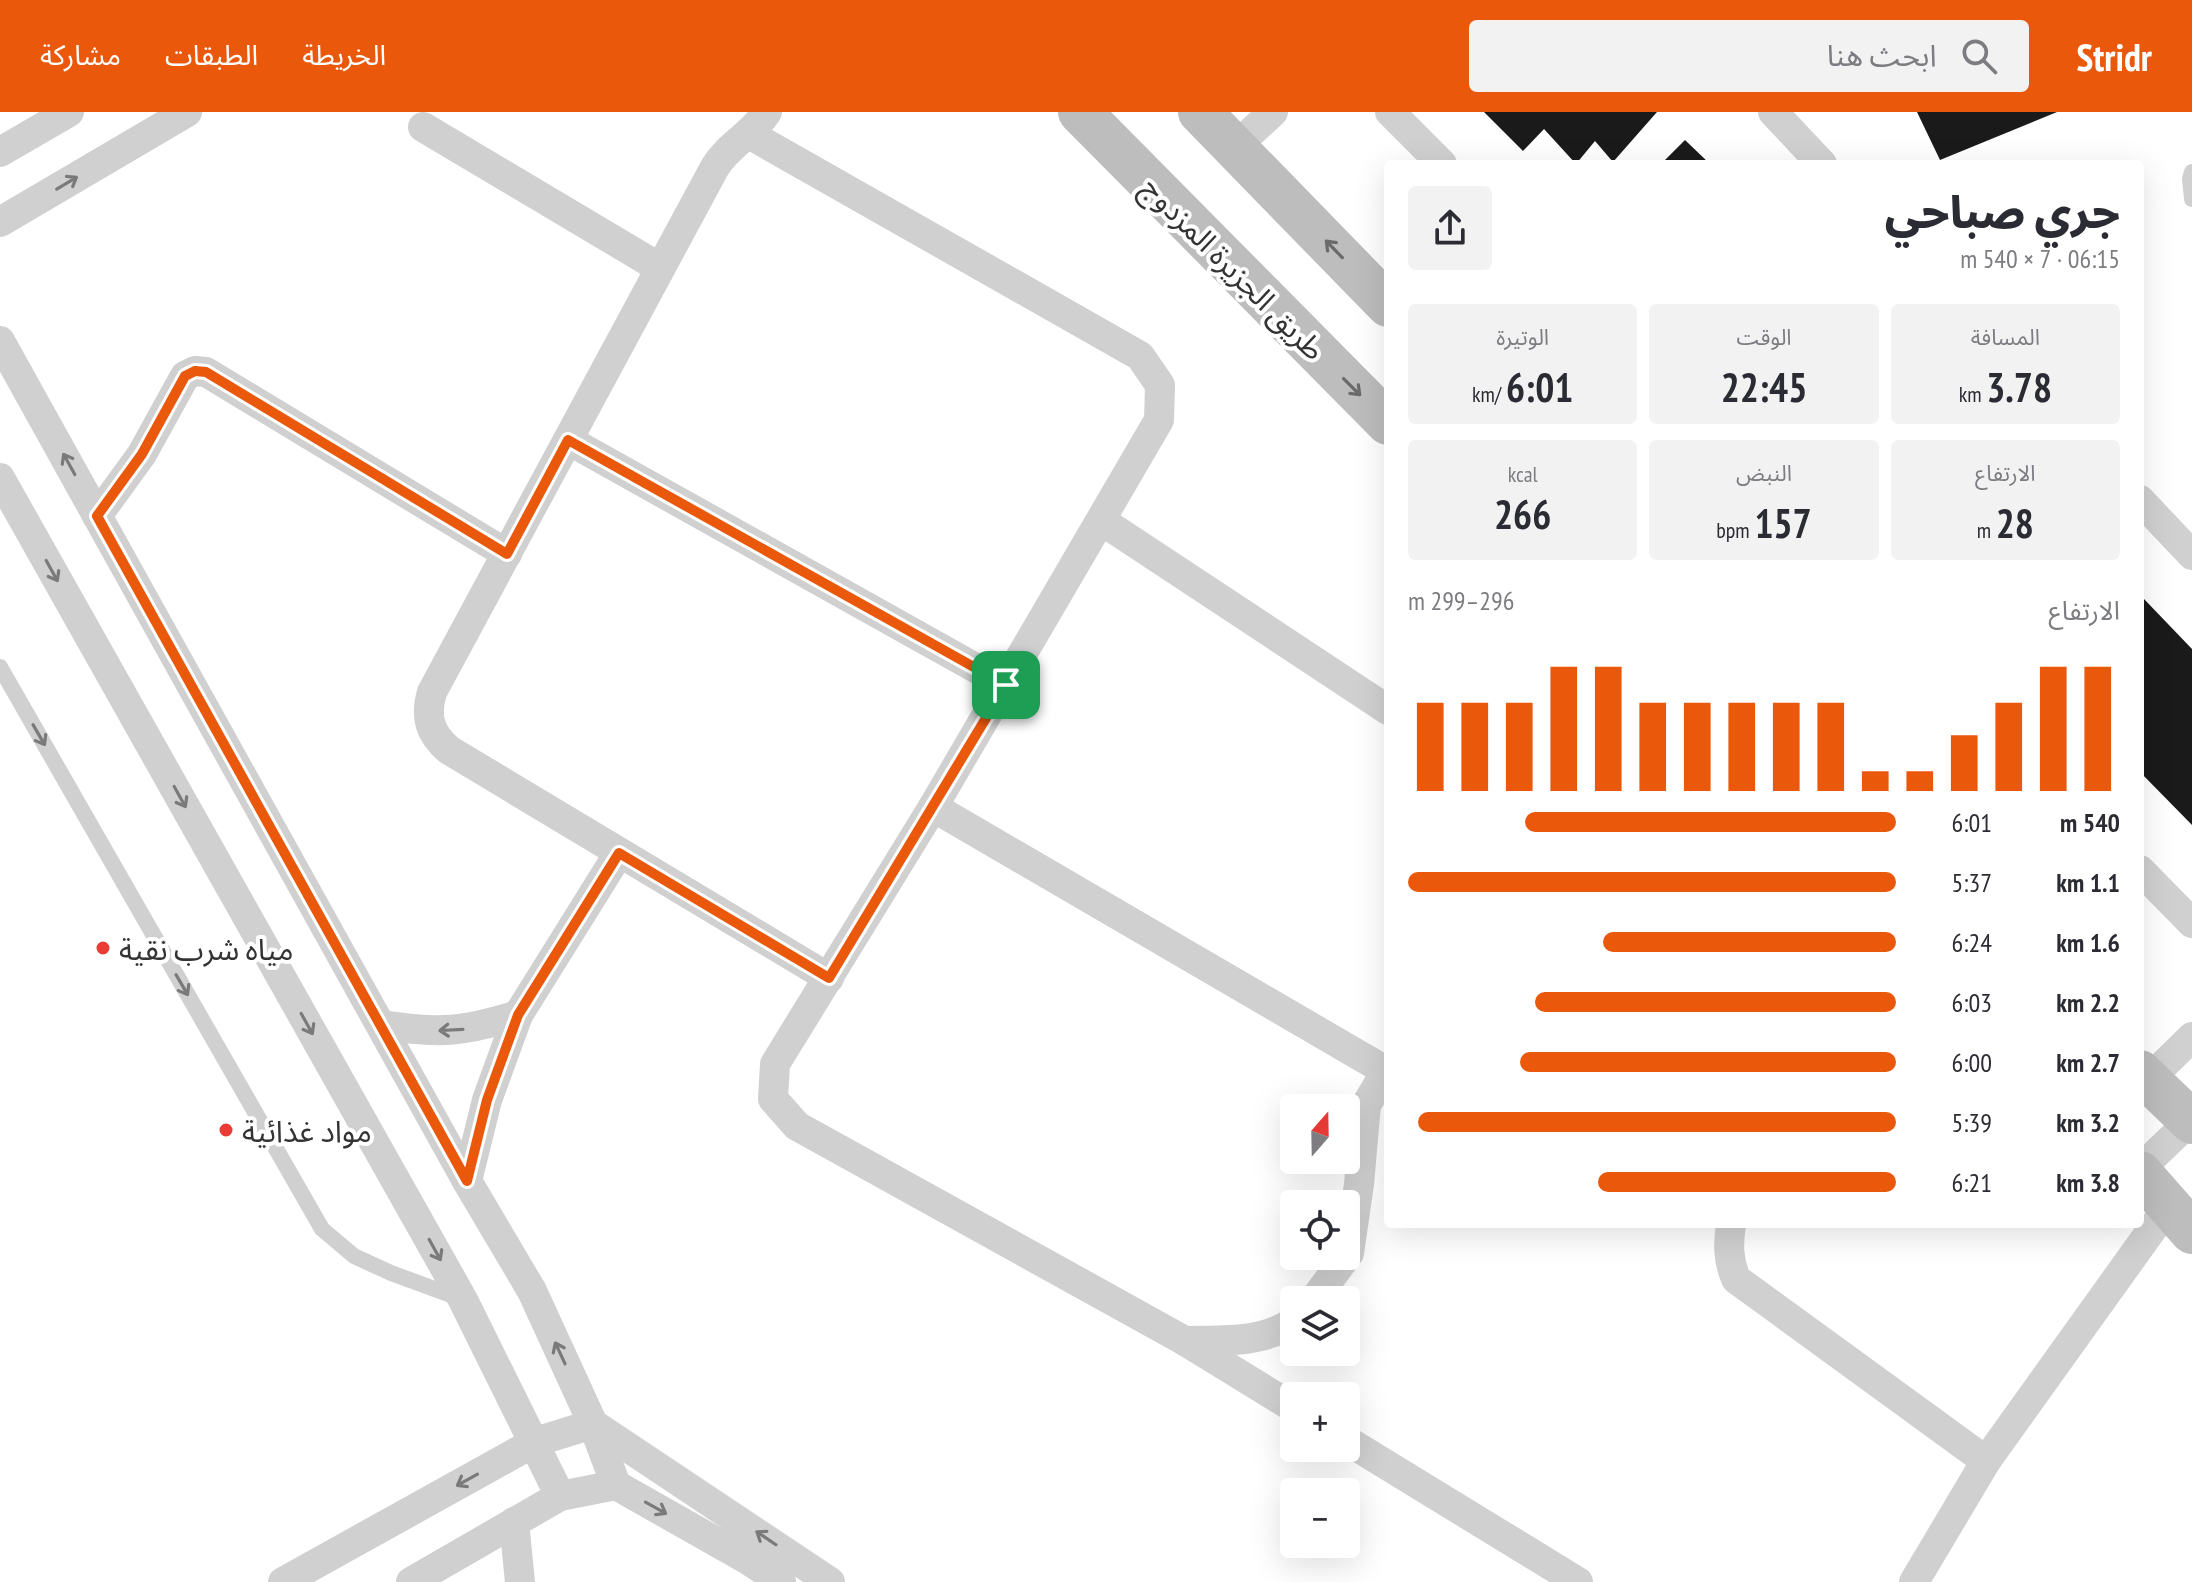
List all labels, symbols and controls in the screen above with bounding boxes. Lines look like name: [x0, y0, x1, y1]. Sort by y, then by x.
search box: [1469, 20, 2029, 92]
text: Stridr: [2077, 32, 2152, 81]
icon: search: [1957, 34, 2001, 78]
text: ابحث هنا: [1827, 35, 1937, 74]
text: مشاركة: [40, 36, 121, 73]
text: الطبقات: [165, 36, 258, 73]
text: الخريطة: [302, 36, 386, 73]
street label: طريق الجزيرة المزدوج: [1131, 168, 1334, 371]
one-way arrow: [55, 174, 78, 190]
text: جري صباحي: [1885, 183, 2120, 240]
button: share: [1408, 186, 1492, 270]
one-way arrow: [1325, 240, 1344, 259]
text: 06:15 · 7 × 540 m: [1960, 242, 2120, 275]
text: الوتيرة: [1496, 323, 1549, 351]
text: الوقت: [1736, 323, 1792, 351]
text: المسافة: [1971, 323, 2040, 351]
text: 6:01: [1506, 361, 1573, 413]
text: 22:45: [1721, 361, 1807, 413]
text: 3.78: [1986, 361, 2052, 413]
one-way arrow: [1342, 377, 1361, 396]
text: /km: [1472, 380, 1506, 408]
text: km: [1959, 380, 1986, 408]
one-way arrow: [60, 453, 76, 476]
text: النبض: [1736, 459, 1792, 487]
text: الارتفاع: [1975, 459, 2036, 487]
text: kcal: [1508, 460, 1538, 488]
text: 266: [1494, 488, 1551, 540]
text: 157: [1754, 497, 1812, 549]
text: 28: [1996, 497, 2034, 549]
text: bpm: [1716, 516, 1754, 544]
text: m: [1977, 516, 1996, 544]
one-way arrow: [44, 559, 60, 582]
text: 296–299 m: [1408, 584, 1514, 617]
text: الارتفاع: [2049, 594, 2120, 627]
pin: [972, 651, 1040, 719]
icon: arrive: [984, 663, 1028, 707]
one-way arrow: [31, 723, 47, 746]
one-way arrow: [172, 785, 188, 808]
text: 6:01: [1952, 806, 1992, 839]
text: 540 m: [2060, 806, 2120, 839]
text: 5:37: [1952, 866, 1992, 899]
text: 1.1 km: [2056, 866, 2120, 899]
text: 6:24: [1952, 926, 1992, 959]
text: 1.6 km: [2056, 926, 2120, 959]
place label: مياه شرب نقية: [119, 929, 293, 968]
marker: مياه شرب نقية: [94, 939, 112, 957]
one-way arrow: [175, 972, 190, 996]
text: 6:03: [1952, 986, 1992, 1019]
text: 2.2 km: [2056, 986, 2120, 1019]
one-way arrow: [299, 1012, 315, 1035]
one-way arrow: [438, 1023, 465, 1038]
text: 6:00: [1952, 1046, 1992, 1079]
text: 2.7 km: [2056, 1046, 2120, 1079]
north arrow: [1280, 1094, 1360, 1174]
map controls: [1280, 1094, 1360, 1558]
text: 5:39: [1952, 1106, 1992, 1139]
text: 3.2 km: [2056, 1106, 2120, 1139]
place label: مواد غذائية: [242, 1111, 372, 1150]
marker: مواد غذائية: [217, 1121, 235, 1139]
text: 6:21: [1952, 1166, 1992, 1199]
text: 3.8 km: [2056, 1166, 2120, 1199]
button: locate: [1280, 1190, 1360, 1270]
one-way arrow: [428, 1238, 443, 1262]
button: layers: [1280, 1286, 1360, 1366]
one-way arrow: [552, 1341, 567, 1365]
button: +: [1280, 1382, 1360, 1462]
one-way arrow: [456, 1472, 479, 1488]
button: −: [1280, 1478, 1360, 1558]
one-way arrow: [644, 1500, 667, 1516]
one-way arrow: [755, 1530, 777, 1546]

